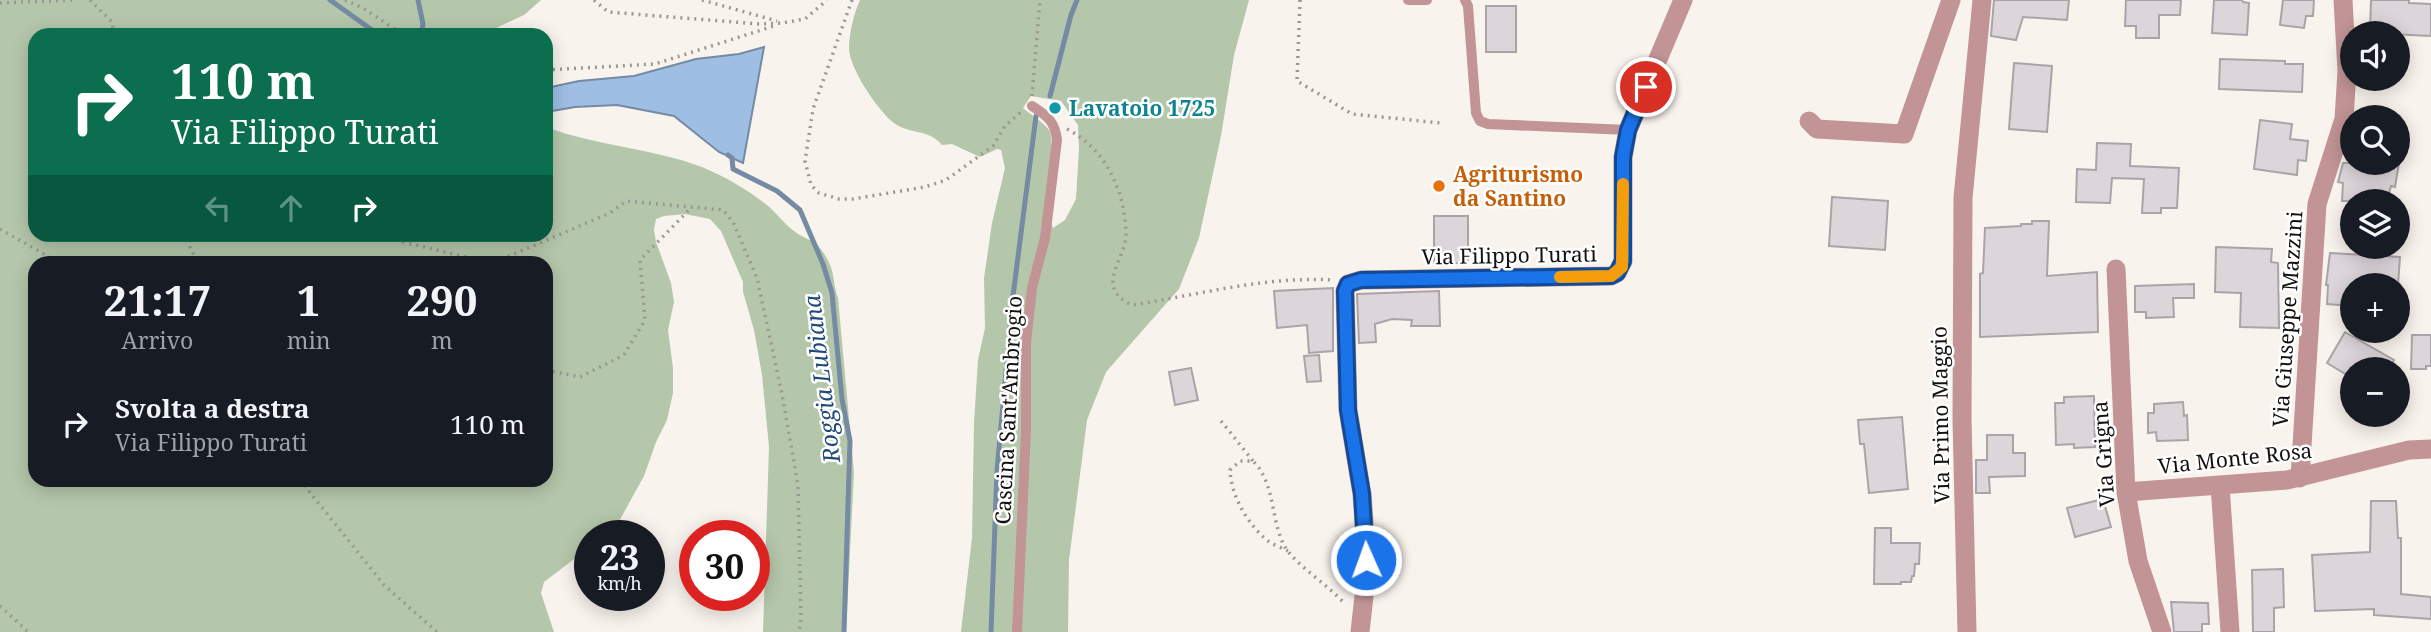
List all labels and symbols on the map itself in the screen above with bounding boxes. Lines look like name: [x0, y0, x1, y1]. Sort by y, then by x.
pin: [1616, 57, 1676, 117]
place label: Lavatoio 1725: [1069, 94, 1215, 122]
marker: Lavatoio 1725: [1047, 100, 1063, 116]
place label: Agriturismo da Santino: [1453, 160, 1583, 212]
marker: Agriturismo da Santino: [1431, 178, 1447, 194]
street label: Via Giuseppe Mazzini: [2265, 210, 2309, 428]
street label: Via Filippo Turati: [1421, 239, 1597, 271]
water label: Roggia Lubiana: [795, 293, 847, 466]
street label: Cascina Sant'Ambrogio: [988, 295, 1028, 525]
street label: Via Primo Maggio: [1924, 326, 1956, 504]
street label: Via Grigna: [2085, 400, 2121, 508]
street label: Via Monte Rosa: [2157, 436, 2313, 480]
speed limit sign: 30: [679, 520, 770, 611]
position arrow: [1329, 523, 1403, 597]

